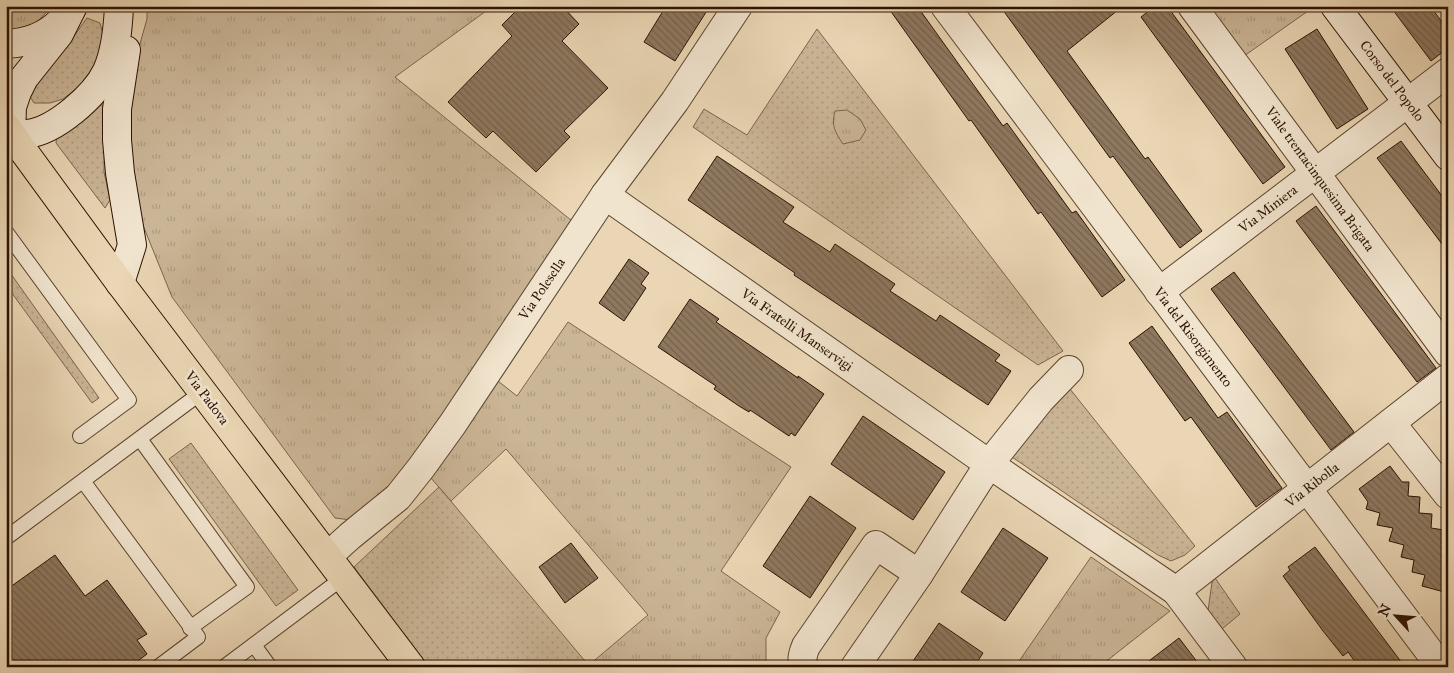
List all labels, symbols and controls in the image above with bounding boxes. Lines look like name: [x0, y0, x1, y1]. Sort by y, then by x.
street label: Corso del Popolo: [1356, 37, 1428, 125]
street label: Viale trentacinquesima Brigata: [1260, 102, 1378, 255]
street label: Via Miniera: [1234, 181, 1301, 237]
street label: Via Polesella: [514, 255, 569, 324]
street label: Via del Risorgimento: [1149, 283, 1236, 390]
street label: Via Fratelli Manservigi: [737, 284, 856, 375]
street label: Via Padova: [181, 367, 233, 428]
street label: Via Ribolla: [1281, 459, 1342, 512]
north arrow: [1372, 590, 1422, 640]
text: N: [1375, 601, 1395, 620]

